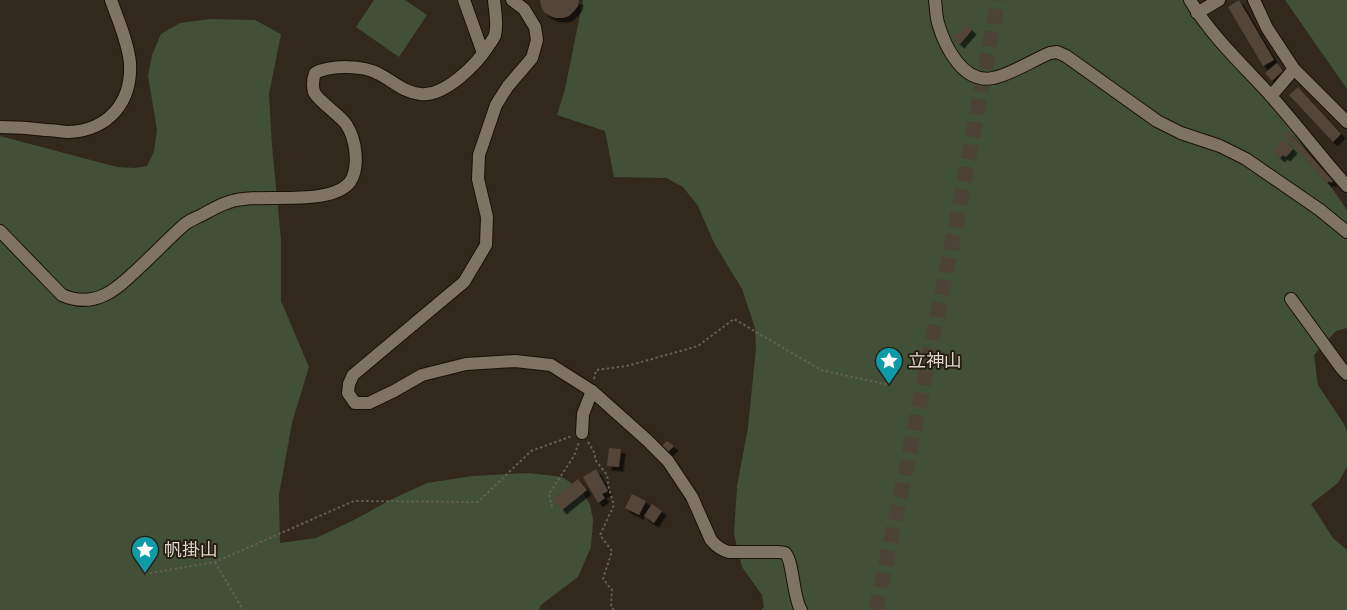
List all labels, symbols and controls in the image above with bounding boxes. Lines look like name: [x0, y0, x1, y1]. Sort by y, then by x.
place icon: 立神山: [874, 346, 904, 385]
place label: 立神山: [908, 347, 962, 374]
place icon: 帆掛山: [130, 535, 160, 574]
place label: 帆掛山: [164, 536, 218, 563]

